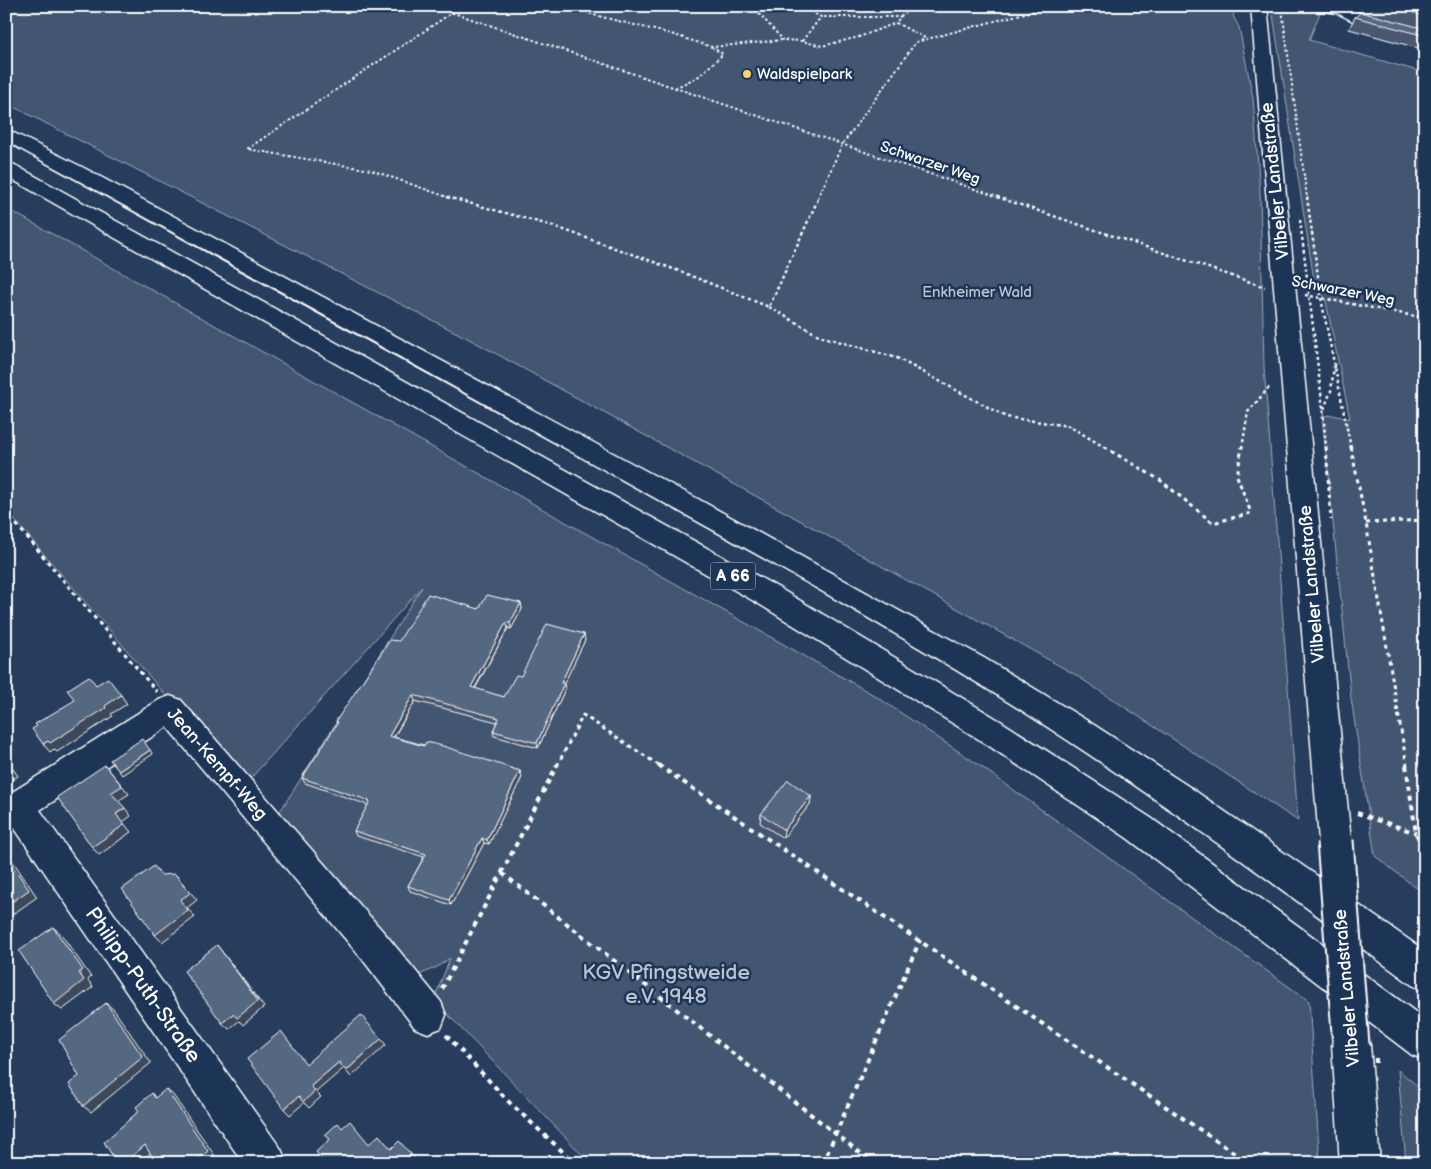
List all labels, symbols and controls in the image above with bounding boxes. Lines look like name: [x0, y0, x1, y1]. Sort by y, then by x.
place label: Waldspielpark: [757, 65, 853, 84]
marker: Waldspielpark: [741, 68, 753, 80]
street label: Vilbeler Landstraße: [1256, 101, 1294, 261]
street label: Schwarzer Weg: [878, 137, 982, 189]
street label: Schwarzer Weg: [1290, 272, 1396, 310]
park label: Enkheimer Wald: [922, 283, 1032, 302]
street label: Vilbeler Landstraße: [1295, 504, 1329, 664]
road number: A 66: [710, 562, 756, 590]
street label: Jean-Kempf-Weg: [162, 704, 272, 824]
street label: Philipp-Puth-Straße: [80, 902, 206, 1068]
street label: Vilbeler Landstraße: [1330, 908, 1364, 1068]
park label: KGV Pfingstweide e.V. 1948: [582, 960, 750, 1009]

